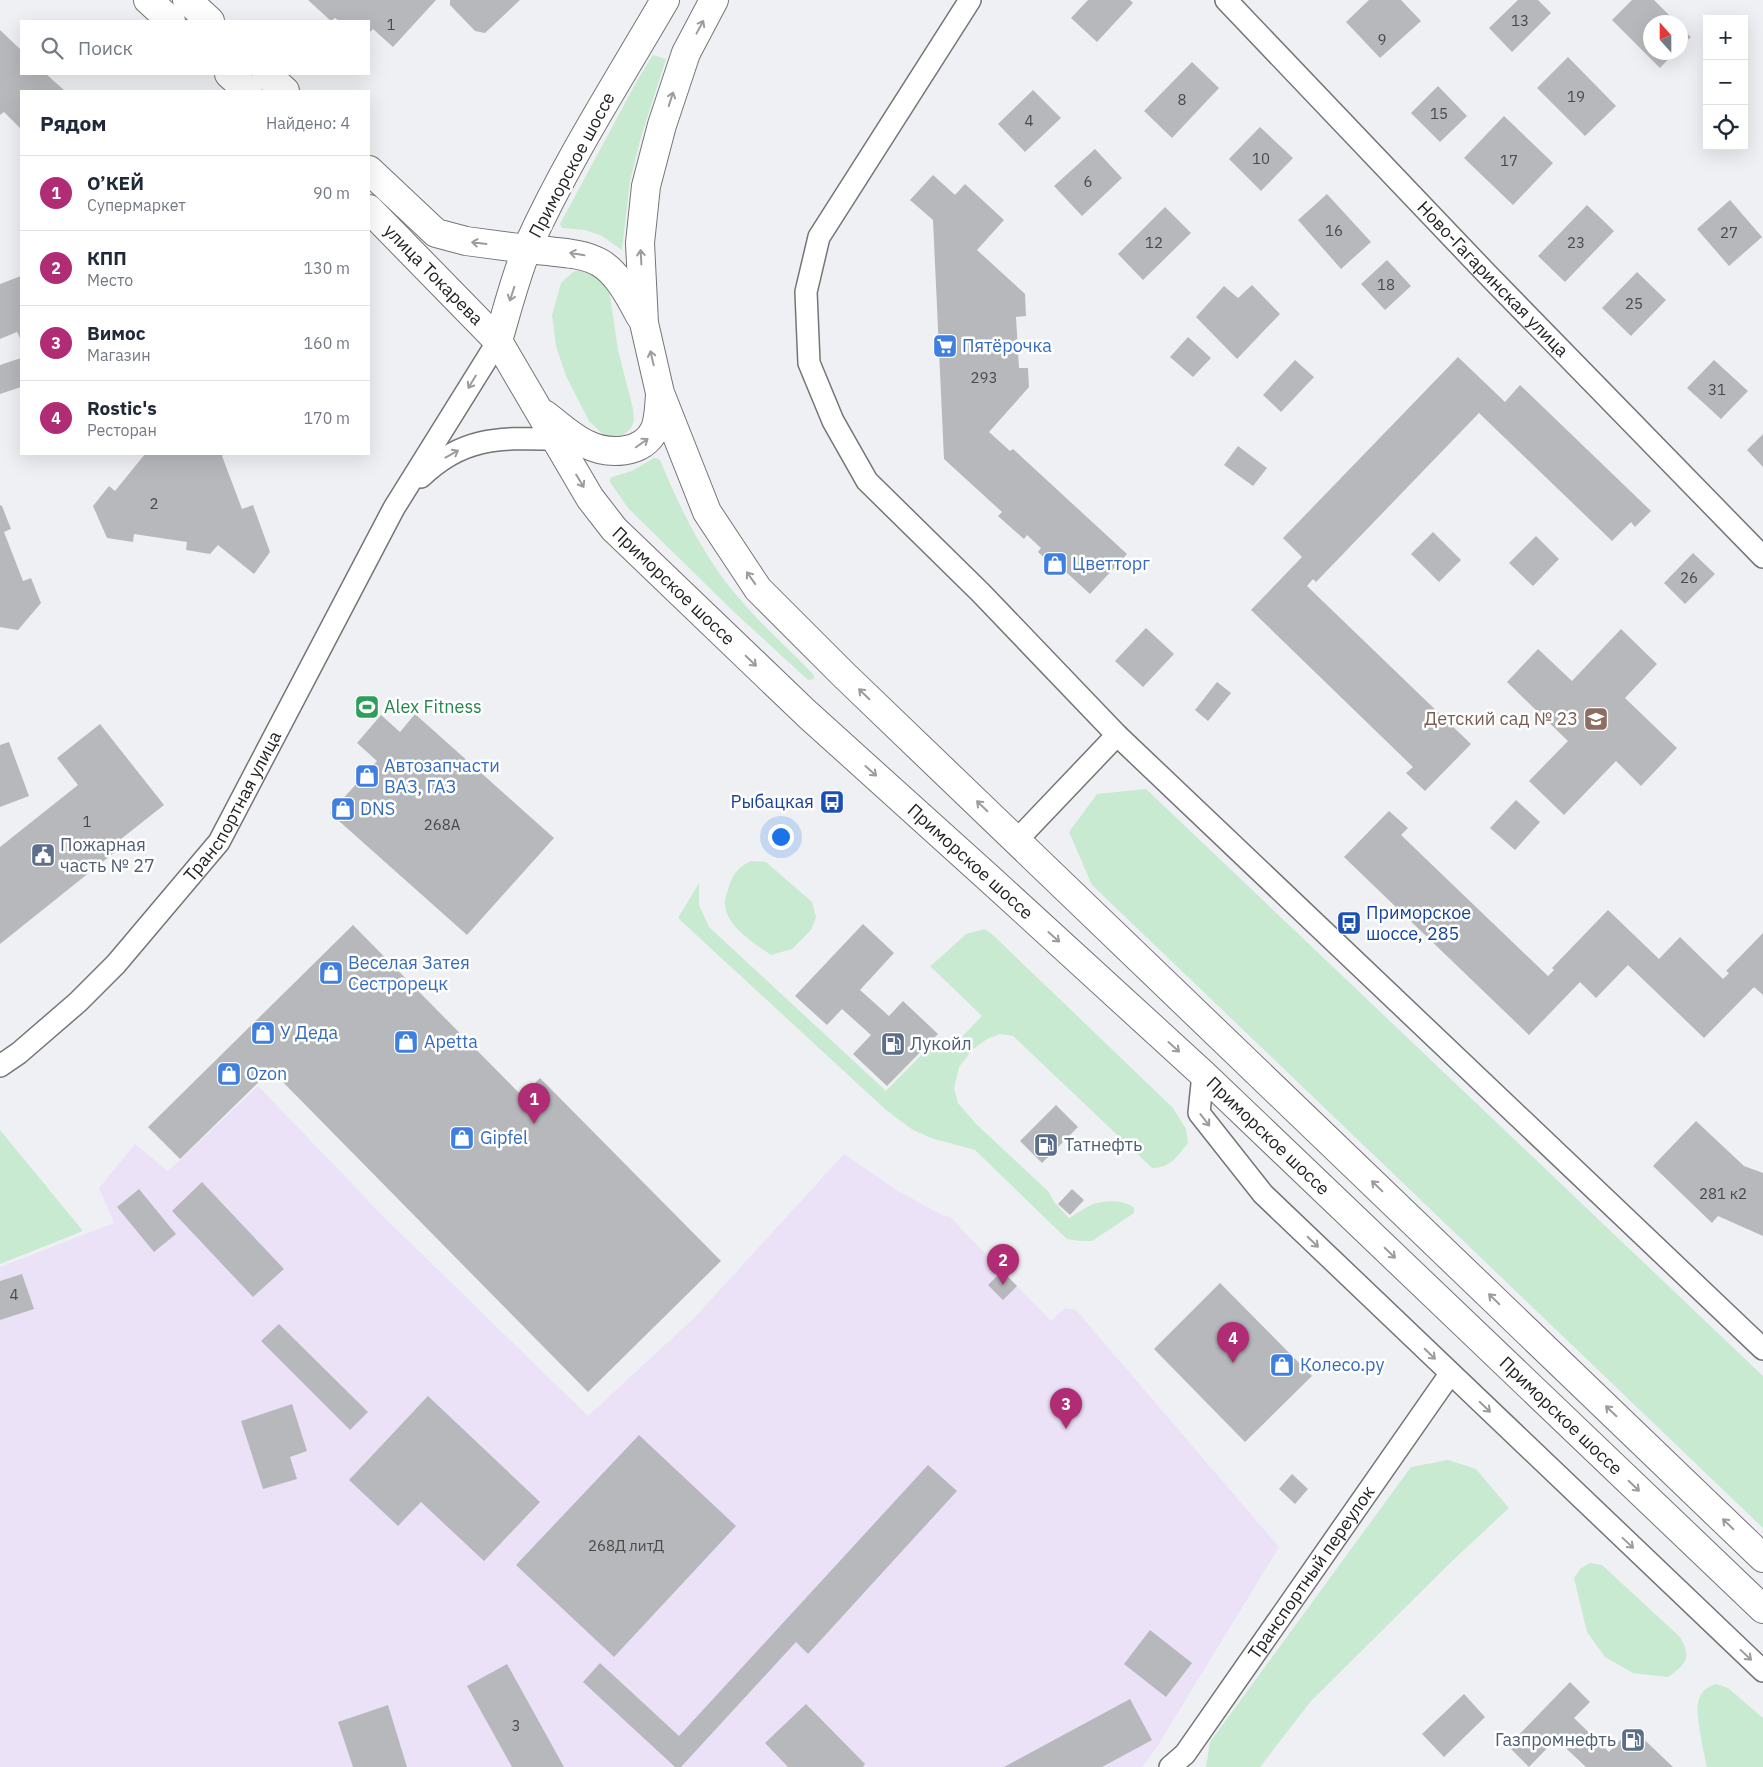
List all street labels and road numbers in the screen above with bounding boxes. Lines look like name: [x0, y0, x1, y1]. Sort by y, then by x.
street label: Приморское шоссе: [523, 88, 620, 242]
street label: Ново-Гагаринская улица: [1412, 196, 1574, 362]
street label: улица Токарева: [379, 219, 489, 330]
street label: Приморское шоссе: [607, 521, 740, 650]
street label: Транспортная улица: [178, 726, 286, 886]
street label: Приморское шоссе: [903, 798, 1038, 924]
street label: Приморское шоссе: [1202, 1072, 1335, 1200]
street label: Приморское шоссе: [1495, 1351, 1628, 1480]
street label: Транспортный переулок: [1243, 1481, 1380, 1663]

